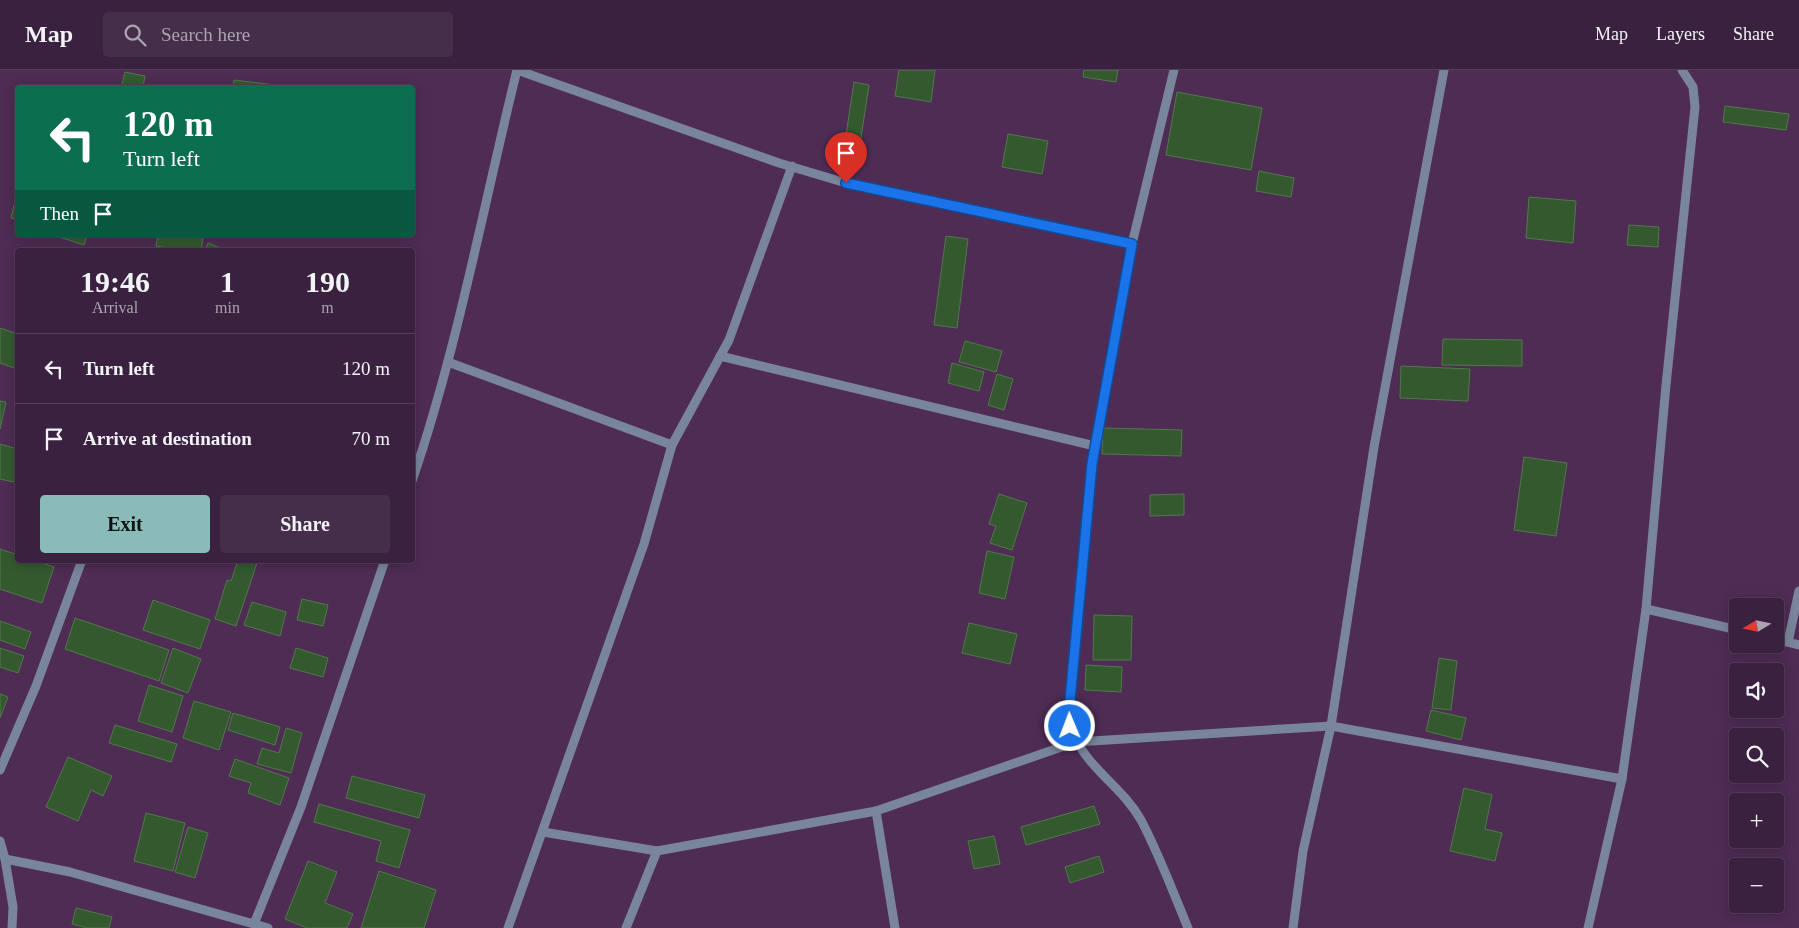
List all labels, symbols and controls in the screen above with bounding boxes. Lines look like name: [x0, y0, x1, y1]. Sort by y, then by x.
search box: [103, 12, 453, 57]
text: Map: [25, 21, 73, 47]
icon: search: [121, 21, 149, 49]
text: Search here: [161, 24, 250, 45]
text: Map: [1595, 24, 1628, 44]
text: Layers: [1656, 24, 1705, 44]
text: Share: [1733, 24, 1774, 44]
icon: left: [40, 105, 105, 170]
text: 120 m: [123, 105, 213, 144]
pin: [825, 132, 867, 183]
icon: arrive: [832, 139, 860, 167]
text: Turn left: [123, 146, 200, 171]
icon: arrive: [89, 200, 117, 228]
text: Then: [40, 203, 79, 224]
text: 19:46: [80, 265, 150, 298]
text: 1: [220, 265, 235, 298]
text: 190: [305, 265, 350, 298]
text: Arrival: [92, 299, 138, 316]
text: min: [215, 299, 240, 316]
text: m: [321, 299, 334, 316]
icon: left: [40, 355, 68, 383]
text: Turn left: [83, 358, 155, 379]
text: 120 m: [342, 358, 390, 379]
icon: arrive: [40, 425, 68, 453]
text: Arrive at destination: [83, 428, 252, 449]
text: 70 m: [351, 428, 390, 449]
button: Exit: [40, 495, 210, 553]
button: Share: [220, 495, 390, 553]
north arrow: [1729, 598, 1784, 652]
map controls: [1729, 598, 1784, 913]
button: sound: [1729, 663, 1784, 718]
position arrow: [1043, 699, 1095, 751]
button: search: [1729, 728, 1784, 783]
button: +: [1729, 793, 1784, 848]
button: −: [1729, 858, 1784, 913]

